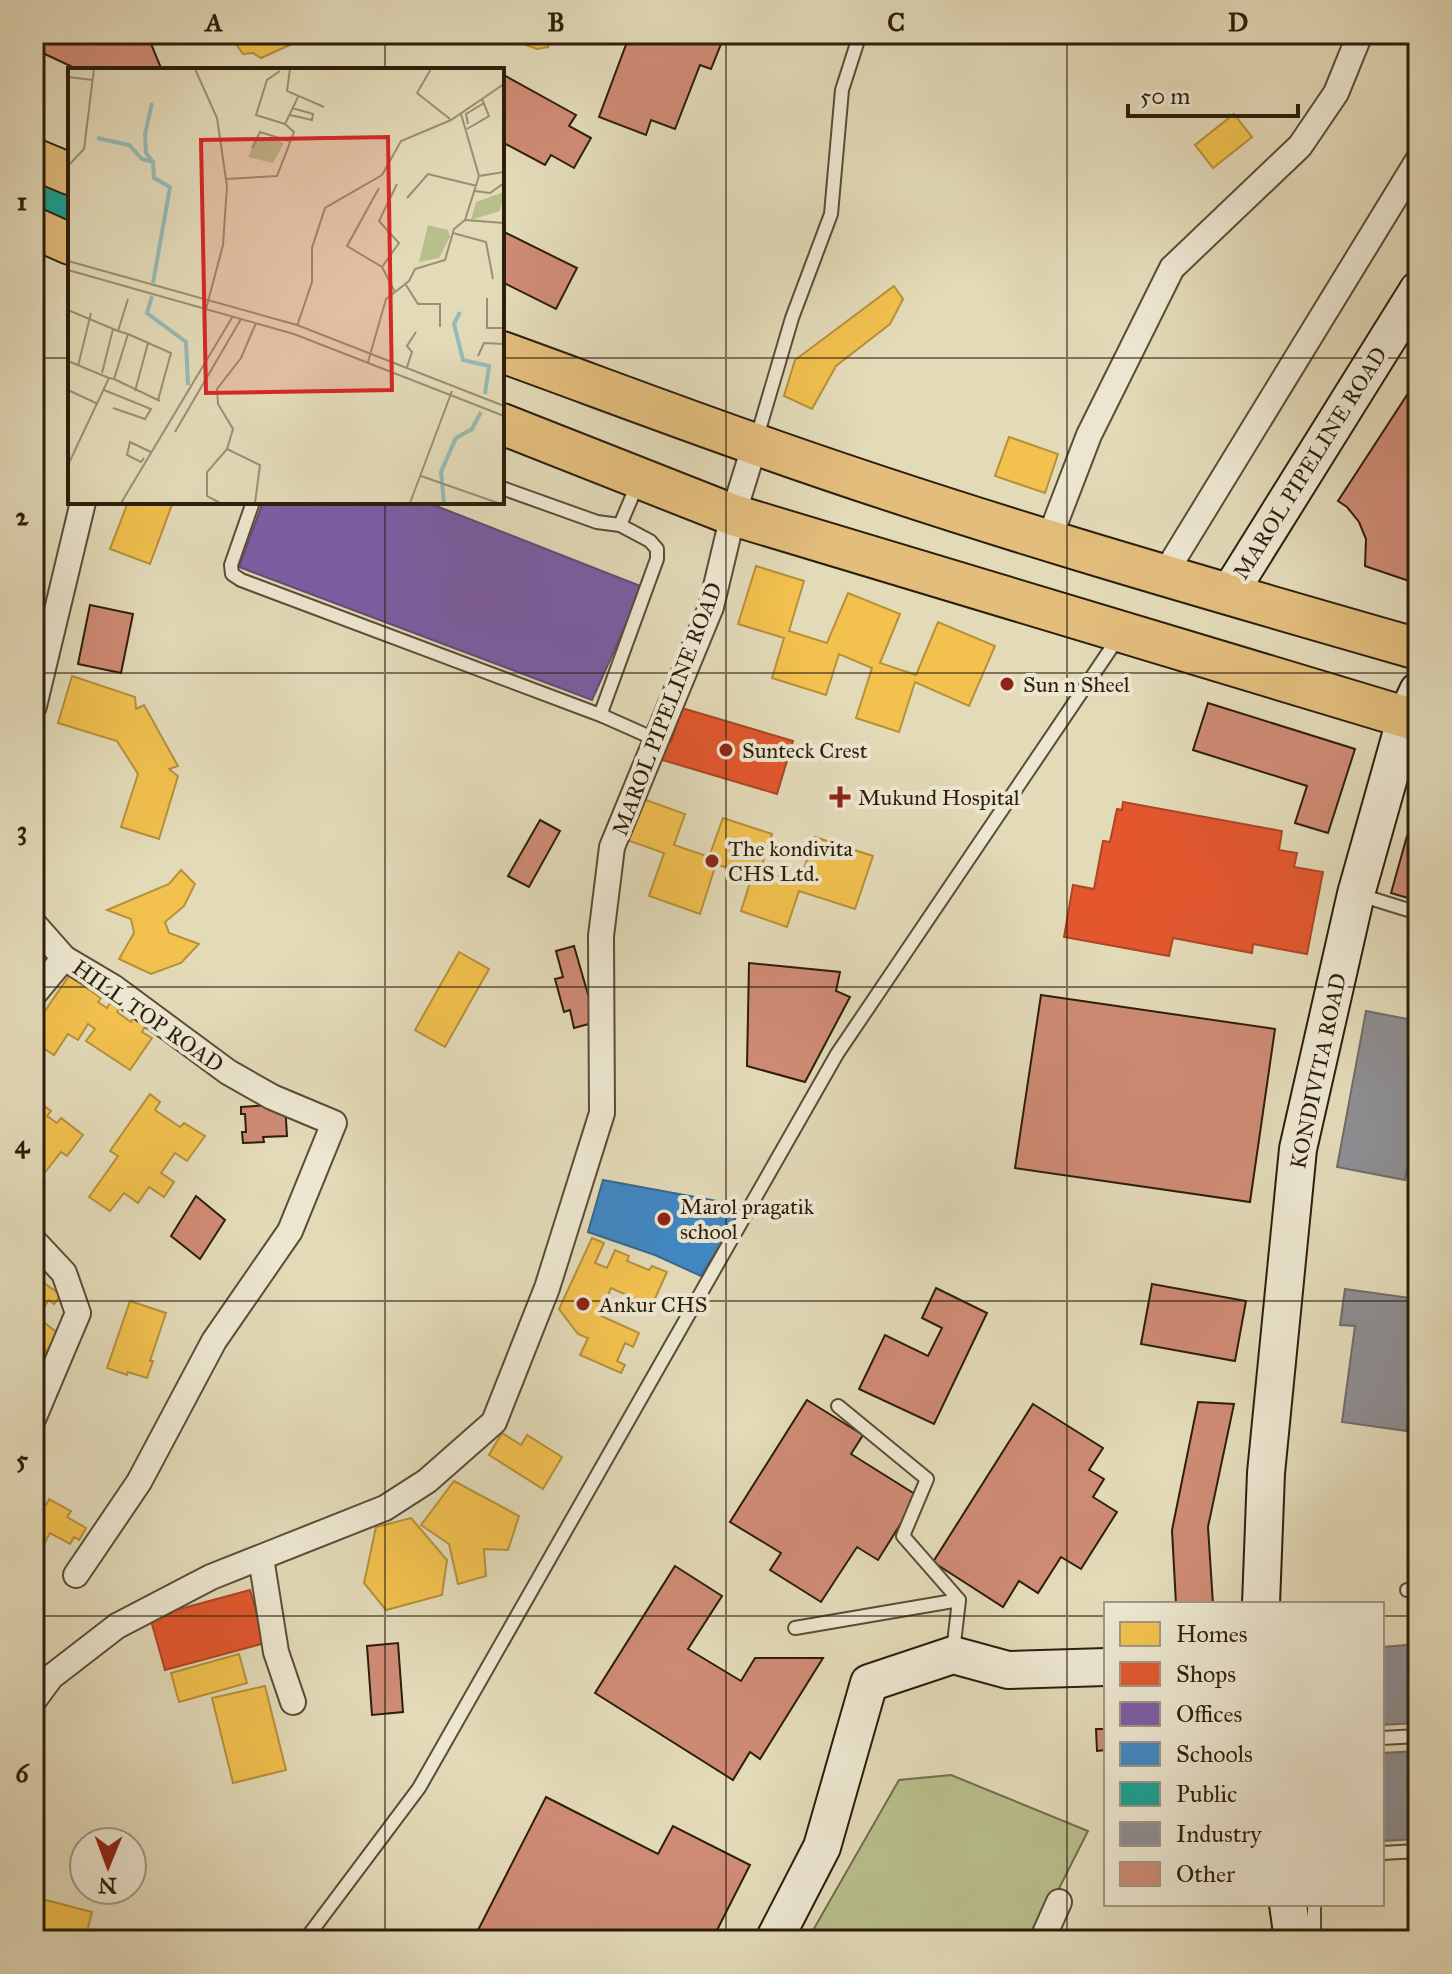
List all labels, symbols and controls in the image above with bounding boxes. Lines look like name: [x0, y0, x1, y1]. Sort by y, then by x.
text: A: [203, 6, 223, 38]
text: B: [547, 6, 565, 38]
text: C: [887, 6, 905, 38]
text: D: [1228, 6, 1248, 38]
inset map: [68, 68, 504, 504]
scale bar: [1128, 68, 1298, 118]
text: 50 m: [1140, 81, 1190, 111]
text: 1: [17, 185, 27, 217]
street label: MAROL PIPELINE ROAD: [1227, 342, 1393, 584]
text: 2: [16, 500, 30, 532]
street label: MAROL PIPELINE ROAD: [606, 579, 728, 839]
place label: Sun n Sheel: [1023, 671, 1130, 698]
marker: Sun n Sheel: [998, 675, 1016, 693]
place label: Sunteck Crest: [742, 737, 868, 764]
marker: Sunteck Crest: [717, 741, 735, 759]
place label: Mukund Hospital: [858, 784, 1020, 811]
marker: Mukund Hospital: [829, 786, 851, 808]
text: 3: [17, 814, 27, 846]
place label: The kondivita CHS Ltd.: [728, 835, 854, 887]
marker: The kondivita CHS Ltd.: [703, 852, 721, 870]
street label: HILL TOP ROAD: [67, 954, 229, 1078]
street label: KONDIVITA ROAD: [1284, 971, 1352, 1171]
text: 4: [15, 1128, 31, 1160]
place label: Marol pragatik school: [680, 1193, 815, 1245]
marker: Marol pragatik school: [655, 1210, 673, 1228]
place label: Ankur CHS: [598, 1291, 707, 1318]
marker: Ankur CHS: [574, 1295, 592, 1313]
text: 5: [16, 1443, 29, 1475]
legend: [1104, 1602, 1384, 1906]
text: Homes: [1176, 1619, 1248, 1649]
text: Shops: [1176, 1659, 1236, 1689]
text: Offices: [1176, 1699, 1242, 1729]
text: Schools: [1176, 1739, 1253, 1769]
text: 6: [15, 1757, 30, 1789]
text: Public: [1176, 1779, 1237, 1809]
text: Industry: [1176, 1819, 1262, 1849]
north arrow: [68, 1826, 148, 1906]
text: Other: [1176, 1859, 1235, 1889]
text: N: [98, 1872, 117, 1899]

